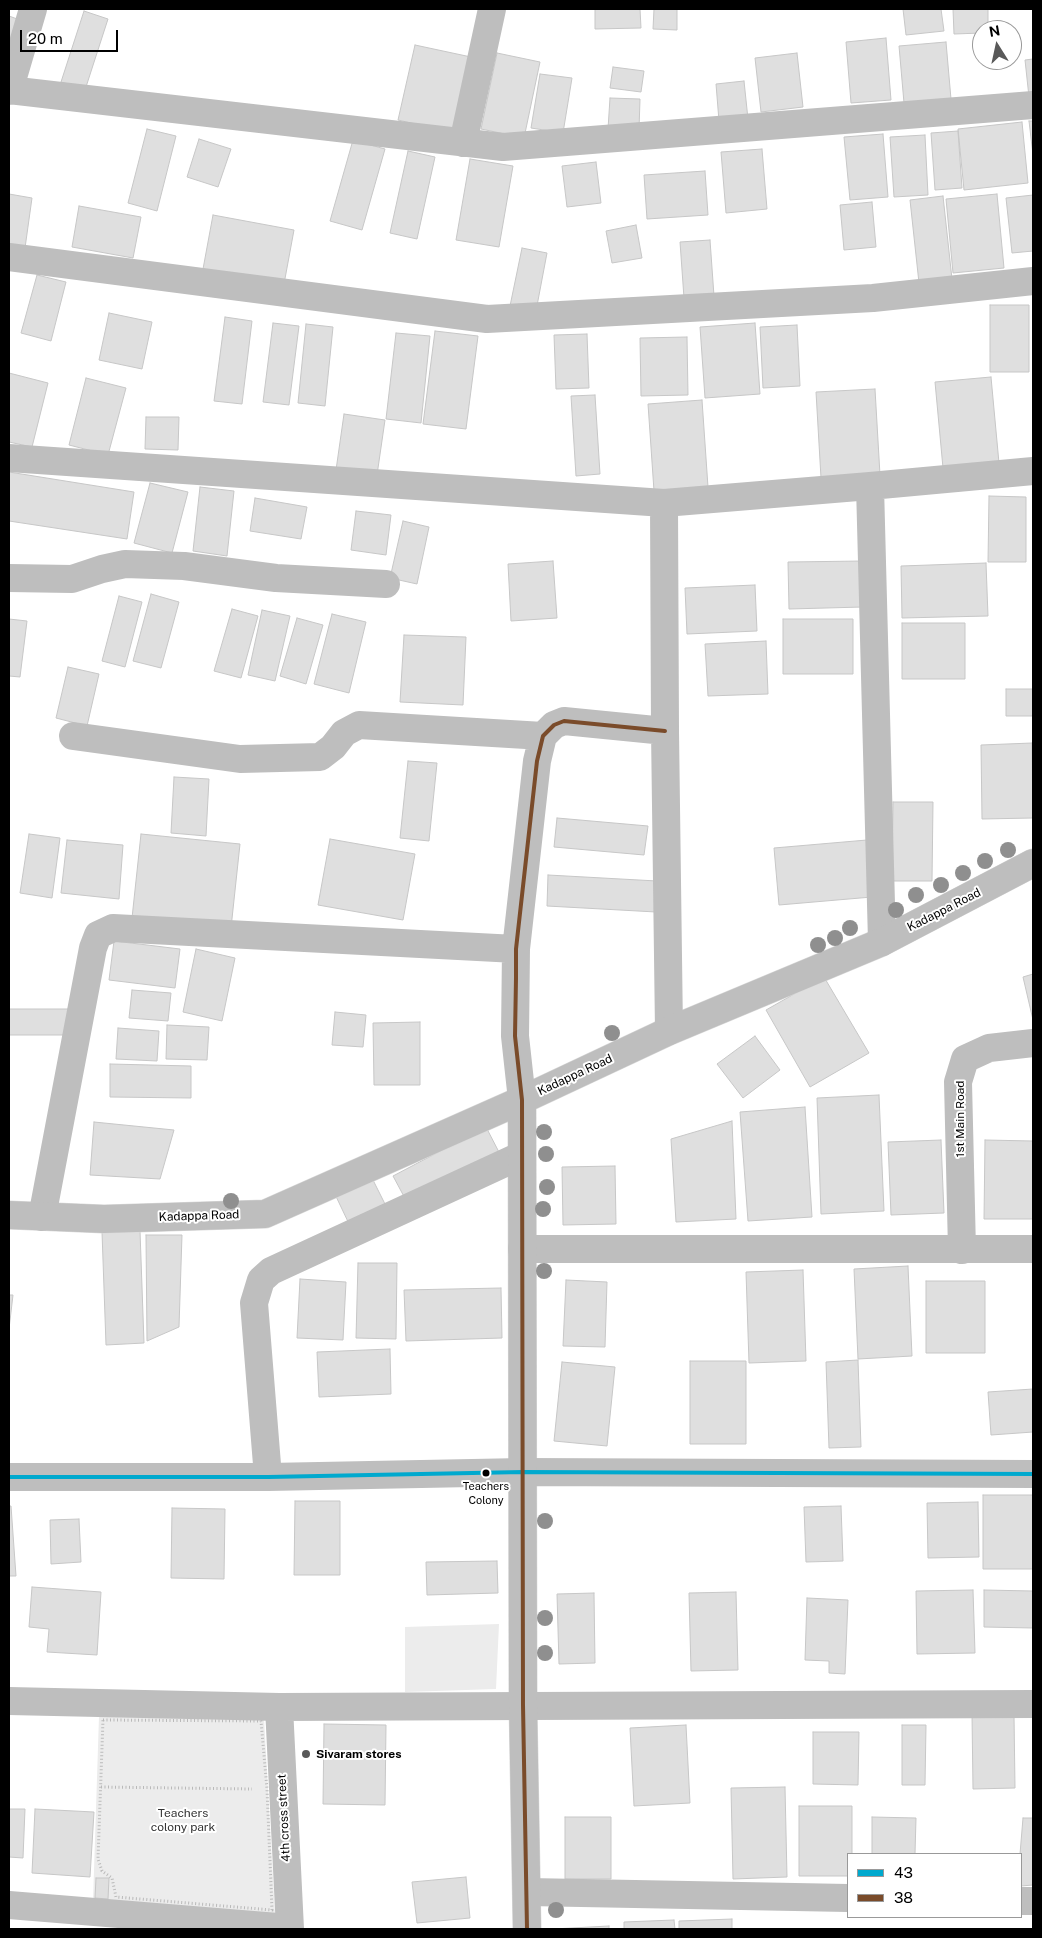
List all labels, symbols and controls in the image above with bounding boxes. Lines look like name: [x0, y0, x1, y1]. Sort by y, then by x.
scale bar: [22, 20, 120, 52]
north arrow: [972, 20, 1022, 70]
text: N: [988, 22, 1001, 40]
text: 20 m: [28, 30, 63, 47]
street label: Kadappa Road: [905, 885, 983, 935]
street label: Kadappa Road: [535, 1051, 615, 1099]
street label: 1st Main Road: [953, 1081, 967, 1157]
street label: Kadappa Road: [158, 1207, 240, 1225]
marker: Teachers Colony: [481, 1468, 491, 1478]
place label: Teachers Colony: [463, 1480, 509, 1506]
place label: Sivaram stores: [316, 1747, 402, 1761]
marker: Sivaram stores: [300, 1748, 312, 1760]
street label: 4th cross street: [275, 1774, 293, 1862]
park label: Teachers colony park: [151, 1806, 215, 1834]
legend: [847, 1853, 1022, 1918]
text: 43: [894, 1864, 913, 1881]
text: 38: [894, 1889, 913, 1906]

